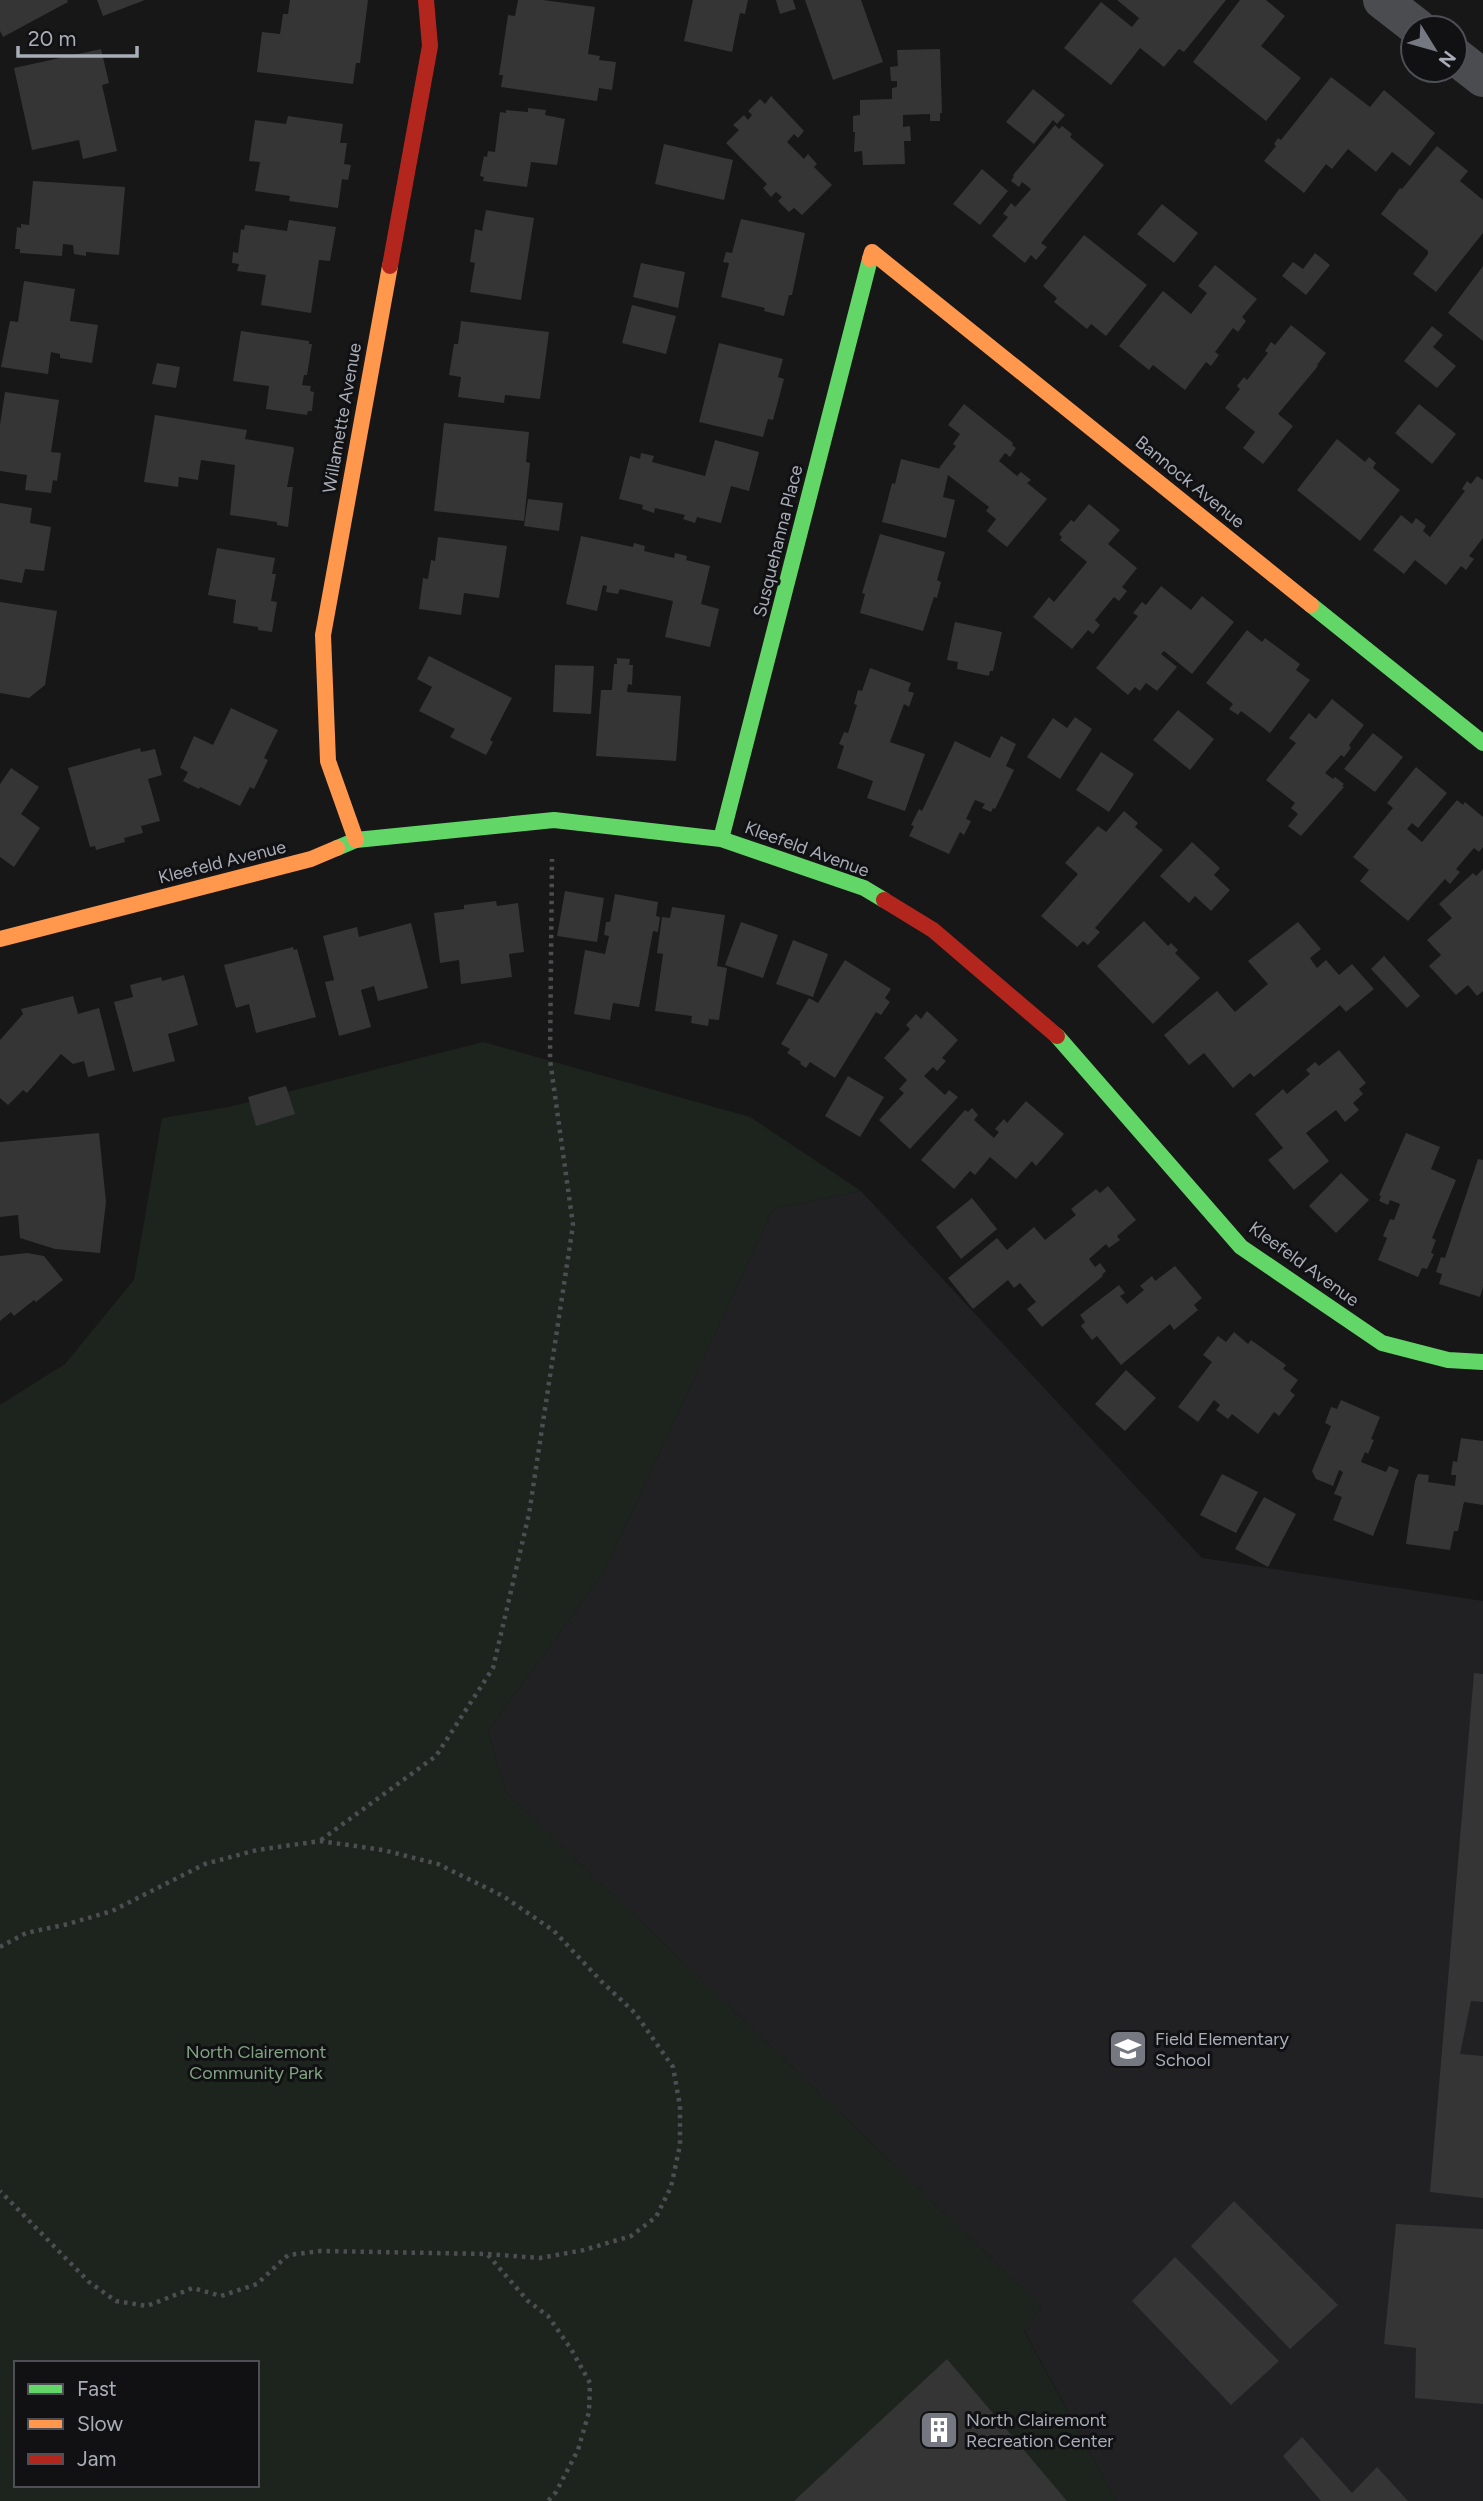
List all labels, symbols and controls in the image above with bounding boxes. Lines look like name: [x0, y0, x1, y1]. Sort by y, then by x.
scale bar: [18, 14, 136, 58]
north arrow: [1399, 14, 1469, 84]
text: 20 m: [28, 26, 76, 51]
text: N: [1434, 46, 1461, 72]
street label: Willamette Avenue: [318, 341, 366, 495]
street label: Bannock Avenue: [1131, 431, 1249, 533]
street label: Susquehanna Place: [748, 463, 808, 619]
street label: Kleefeld Avenue: [742, 816, 872, 882]
street label: Kleefeld Avenue: [156, 835, 288, 889]
street label: Kleefeld Avenue: [1245, 1217, 1364, 1311]
school or university icon: Field Elementary School: [1107, 2028, 1149, 2070]
place label: Field Elementary School: [1155, 2028, 1289, 2071]
park label: North Clairemont Community Park: [186, 2041, 326, 2084]
legend: [14, 2361, 259, 2487]
text: Fast: [77, 2376, 117, 2401]
building icon: North Clairemont Recreation Center: [918, 2409, 960, 2451]
place label: North Clairemont Recreation Center: [966, 2409, 1113, 2452]
text: Slow: [77, 2411, 123, 2436]
text: Jam: [77, 2446, 116, 2471]

